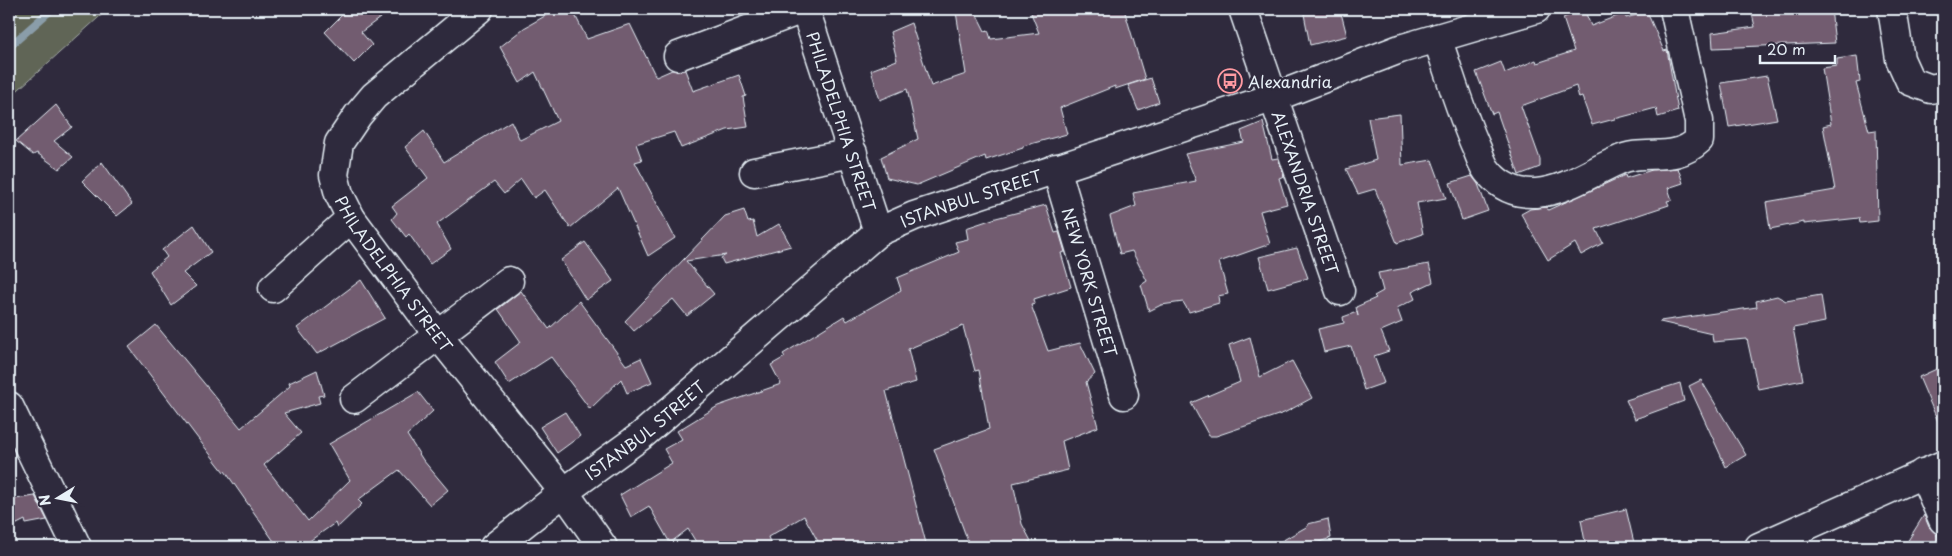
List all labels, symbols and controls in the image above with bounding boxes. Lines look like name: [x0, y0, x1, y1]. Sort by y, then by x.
street label: PHILADELPHIA STREET: [801, 28, 882, 214]
scale bar: [1760, 32, 1834, 64]
text: 20 m: [1767, 37, 1806, 60]
bus stop icon: Alexandria: [1217, 68, 1243, 94]
place label: Alexandria: [1248, 69, 1332, 93]
street label: ALEXANDRIA STREET: [1267, 107, 1345, 278]
street label: ISTANBUL STREET: [896, 163, 1045, 233]
street label: PHILADELPHIA STREET: [330, 191, 459, 357]
street label: NEW YORK STREET: [1056, 204, 1124, 360]
street label: ISTANBUL STREET: [580, 374, 710, 485]
north arrow: [32, 474, 82, 524]
text: N: [33, 493, 56, 508]

